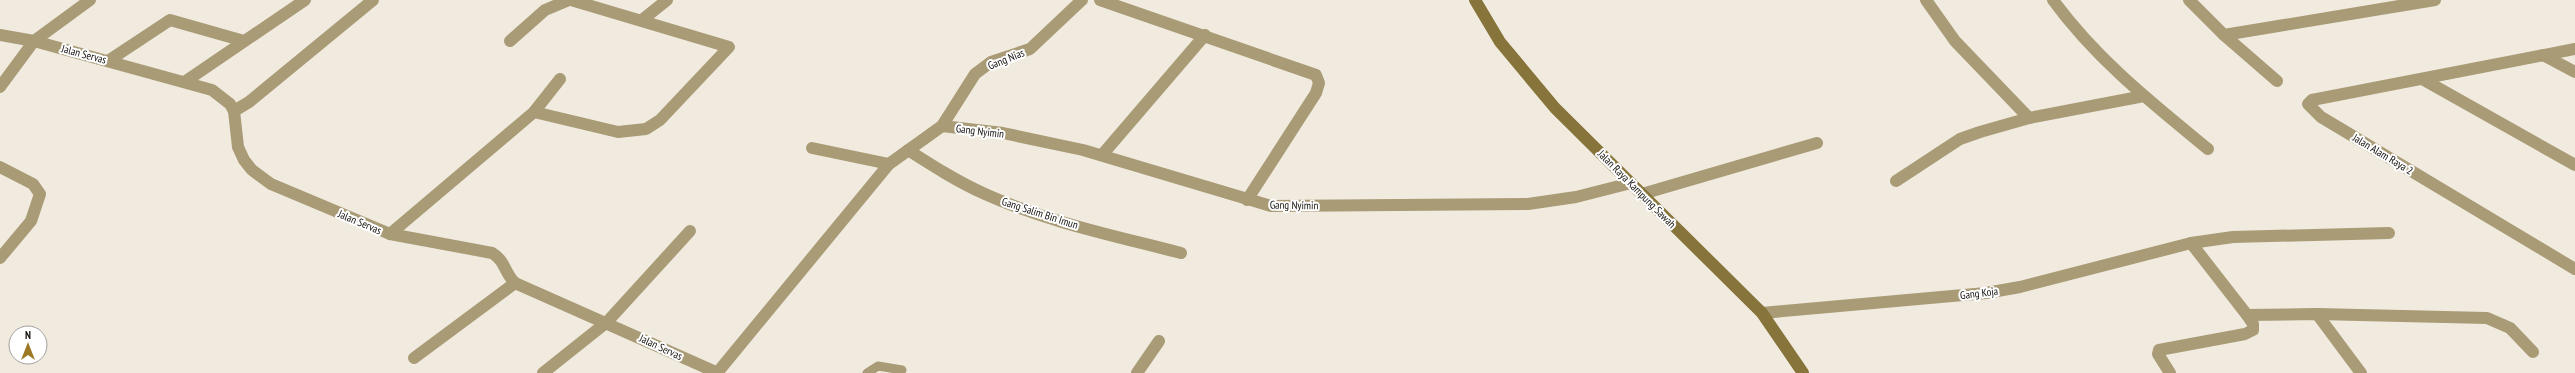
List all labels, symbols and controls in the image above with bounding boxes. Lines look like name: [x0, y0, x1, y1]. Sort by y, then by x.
street label: Jalan Servas: [59, 41, 108, 67]
street label: Gang Nias: [986, 45, 1027, 73]
street label: Gang Nyimin: [955, 121, 1005, 141]
street label: Jalan Alam Raya 2: [2349, 130, 2416, 178]
street label: Jalan Raya Kampung Sawah: [1594, 146, 1679, 231]
street label: Gang Salim Bin Imun: [1000, 194, 1080, 232]
street label: Gang Nyimin: [1270, 198, 1319, 212]
street label: Jalan Servas: [335, 206, 384, 238]
street label: Gang Koja: [1959, 284, 1999, 302]
north arrow: [8, 325, 48, 365]
text: N: [25, 328, 31, 342]
street label: Jalan Servas: [636, 331, 685, 363]

